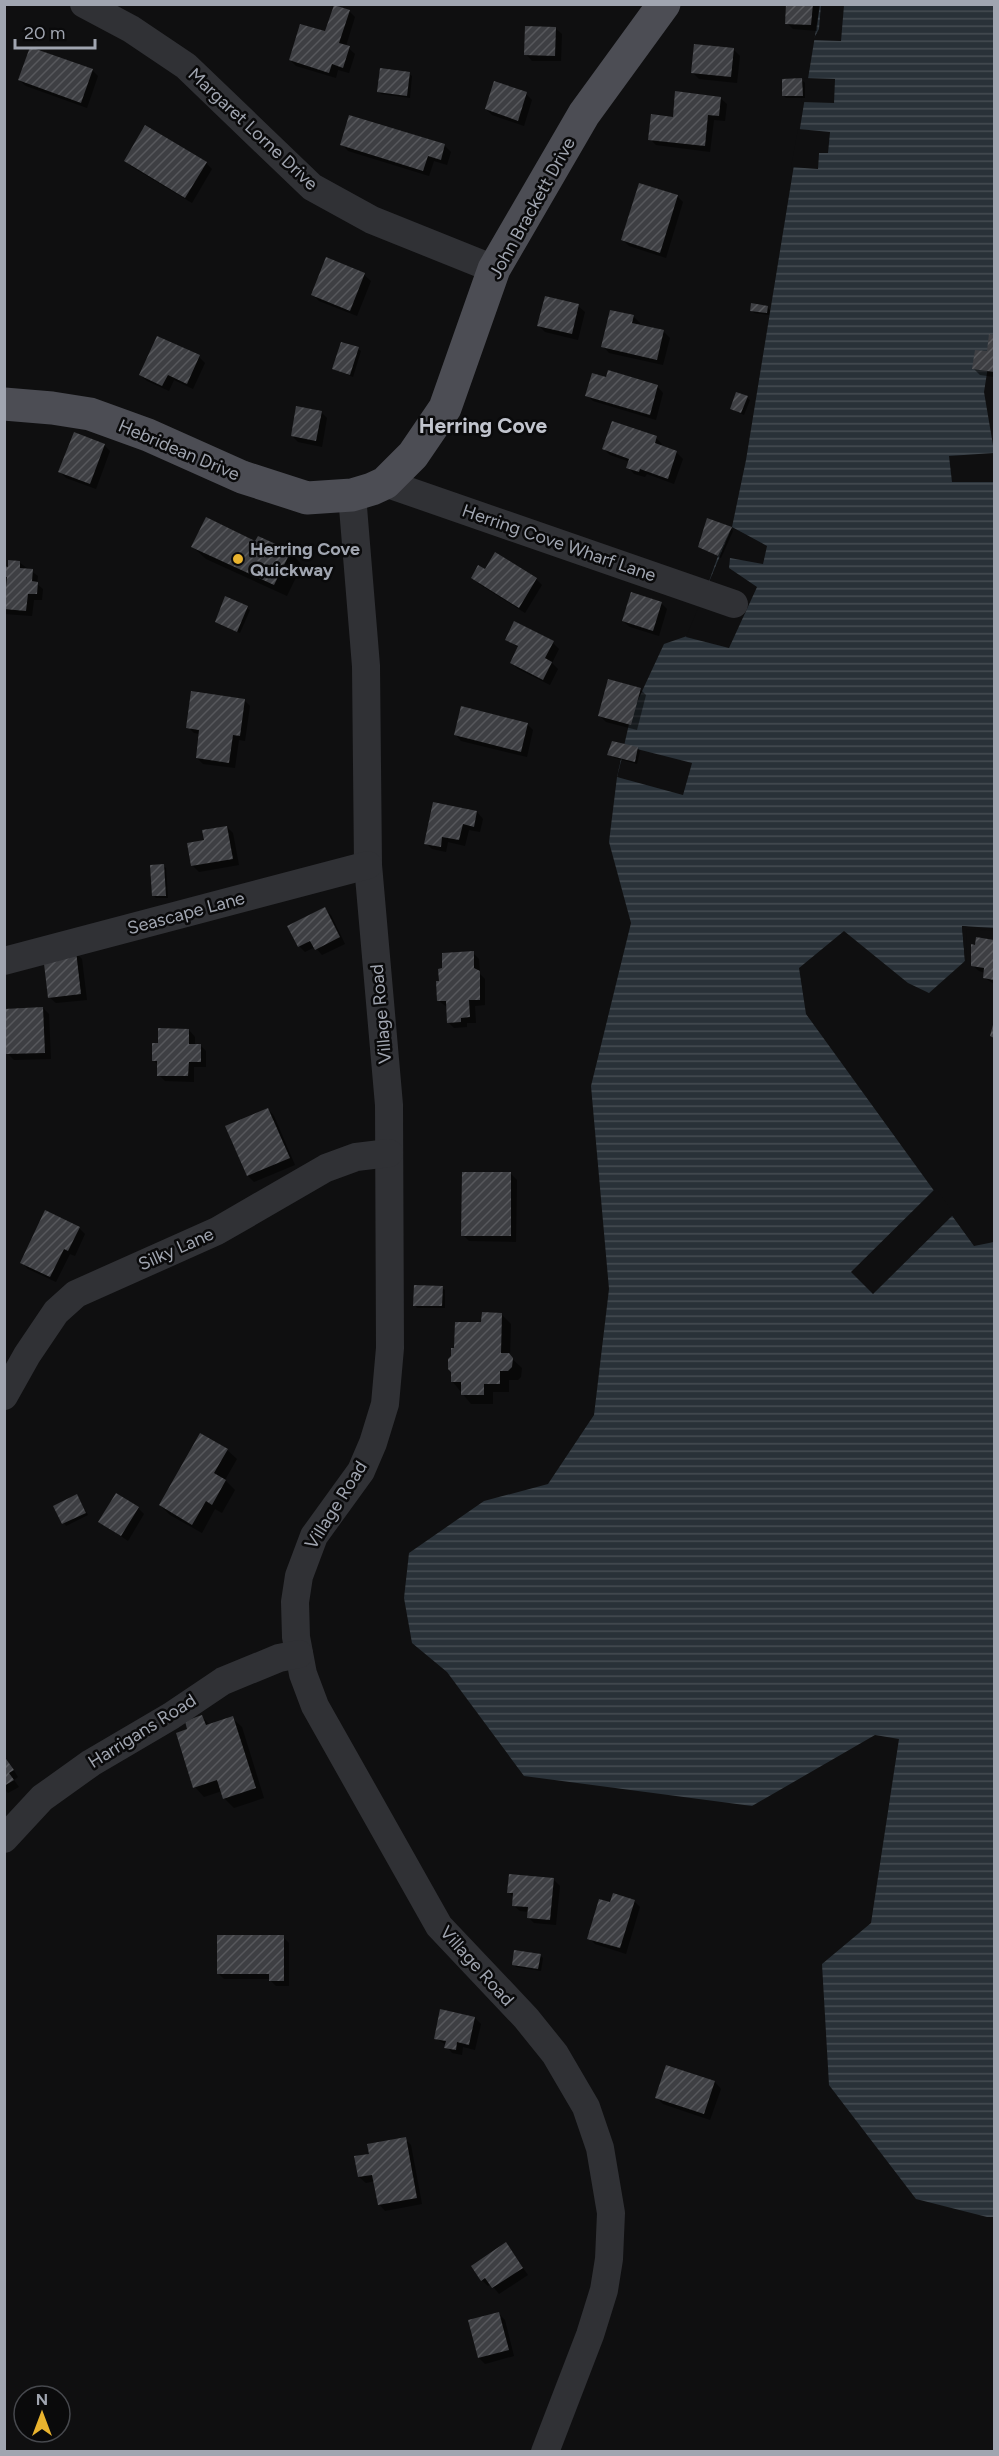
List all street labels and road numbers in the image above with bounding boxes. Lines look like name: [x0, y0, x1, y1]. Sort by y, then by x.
street label: Margaret Lorne Drive: [184, 63, 323, 195]
street label: John Brackett Drive: [484, 133, 580, 283]
street label: Hebridean Drive: [115, 415, 243, 486]
street label: Herring Cove Wharf Lane: [459, 499, 659, 587]
street label: Seascape Lane: [125, 887, 247, 939]
street label: Village Road: [366, 963, 396, 1065]
street label: Silky Lane: [135, 1223, 217, 1275]
street label: Village Road: [300, 1457, 372, 1553]
street label: Harrigans Road: [84, 1689, 200, 1773]
street label: Village Road: [435, 1921, 519, 2011]

